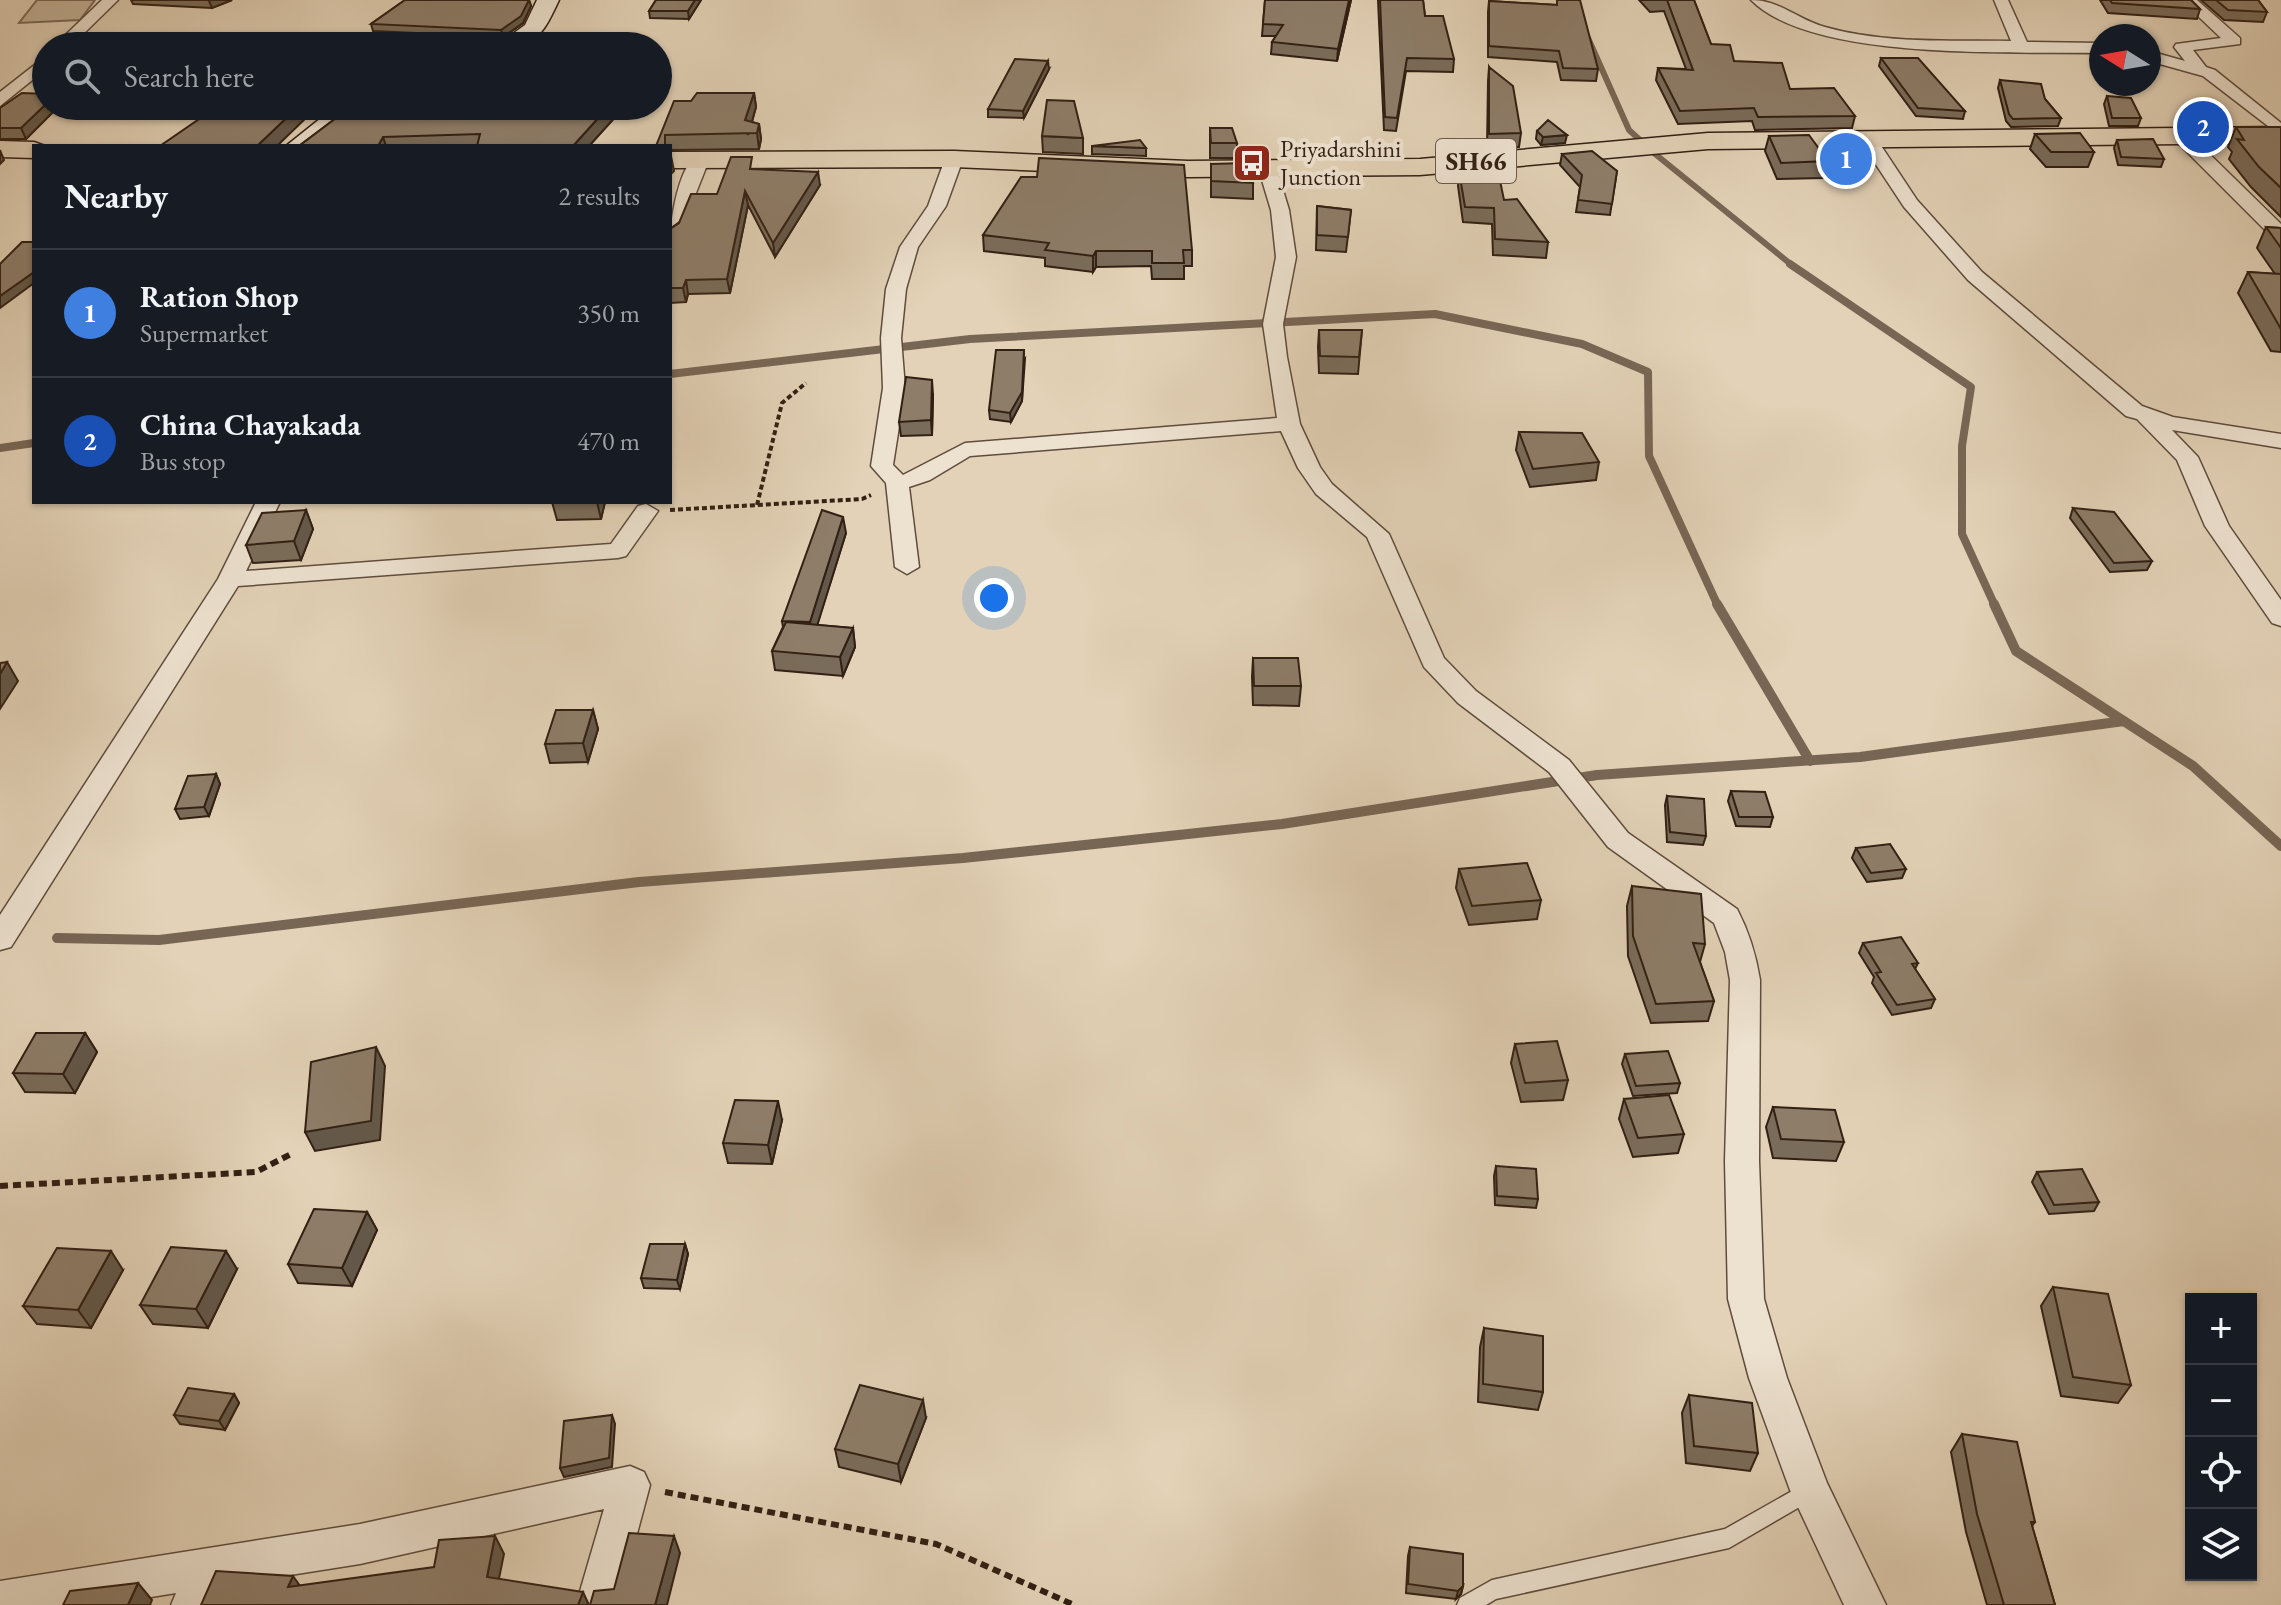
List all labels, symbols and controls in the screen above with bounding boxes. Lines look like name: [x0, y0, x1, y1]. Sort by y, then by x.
north arrow: [2089, 24, 2161, 96]
search box: [32, 32, 672, 120]
icon: search: [60, 54, 104, 98]
text: Search here: [124, 57, 254, 96]
pin: 2: [2177, 97, 2229, 157]
pin: 1: [1820, 129, 1872, 189]
place label: Priyadarshini Junction: [1278, 133, 1401, 192]
road number: SH66: [1436, 139, 1516, 183]
bus stop icon: Priyadarshini Junction: [1231, 142, 1273, 184]
text: Nearby: [64, 174, 168, 218]
text: 2 results: [559, 179, 640, 213]
text: Ration Shop: [140, 277, 298, 316]
text: 1: [83, 296, 97, 330]
text: 350 m: [577, 296, 640, 330]
text: Supermarket: [140, 316, 268, 350]
text: China Chayakada: [140, 405, 361, 444]
text: 2: [83, 424, 97, 458]
text: 470 m: [577, 424, 640, 458]
text: Bus stop: [140, 444, 226, 478]
your location: [974, 578, 1014, 618]
map controls: [2185, 1293, 2257, 1581]
button: +: [2185, 1293, 2257, 1365]
button: −: [2185, 1365, 2257, 1437]
button: locate: [2185, 1437, 2257, 1509]
button: layers: [2185, 1509, 2257, 1581]

